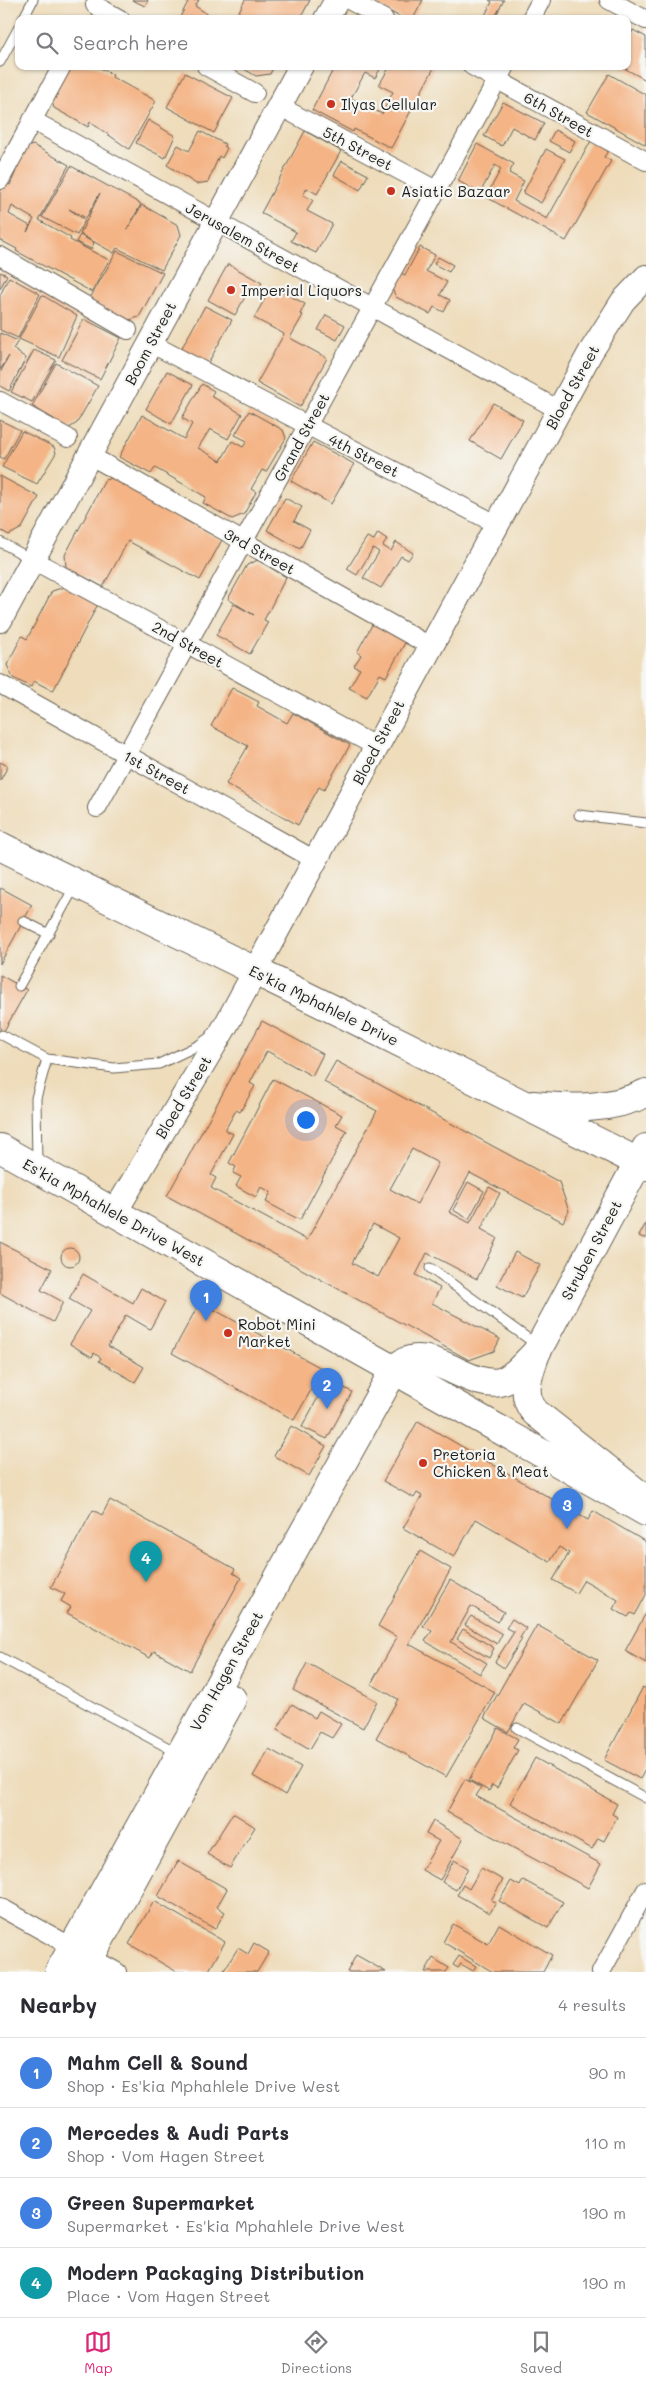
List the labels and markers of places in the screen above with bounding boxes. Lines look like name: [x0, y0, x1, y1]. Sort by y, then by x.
place label: Ilyas Cellular: [341, 94, 437, 114]
marker: Ilyas Cellular: [325, 98, 337, 110]
place label: Asiatic Bazaar: [401, 181, 511, 201]
marker: Asiatic Bazaar: [385, 185, 397, 197]
place label: Imperial Liquors: [241, 280, 362, 300]
marker: Imperial Liquors: [225, 284, 237, 296]
pin: 1: [190, 1280, 222, 1321]
place label: Robot Mini Market: [238, 1314, 316, 1351]
marker: Robot Mini Market: [222, 1327, 234, 1339]
pin: 2: [311, 1368, 343, 1409]
place label: Pretoria Chicken & Meat: [433, 1444, 549, 1481]
marker: Pretoria Chicken & Meat: [417, 1457, 429, 1469]
pin: 3: [551, 1488, 583, 1529]
pin: 4: [130, 1541, 162, 1582]

